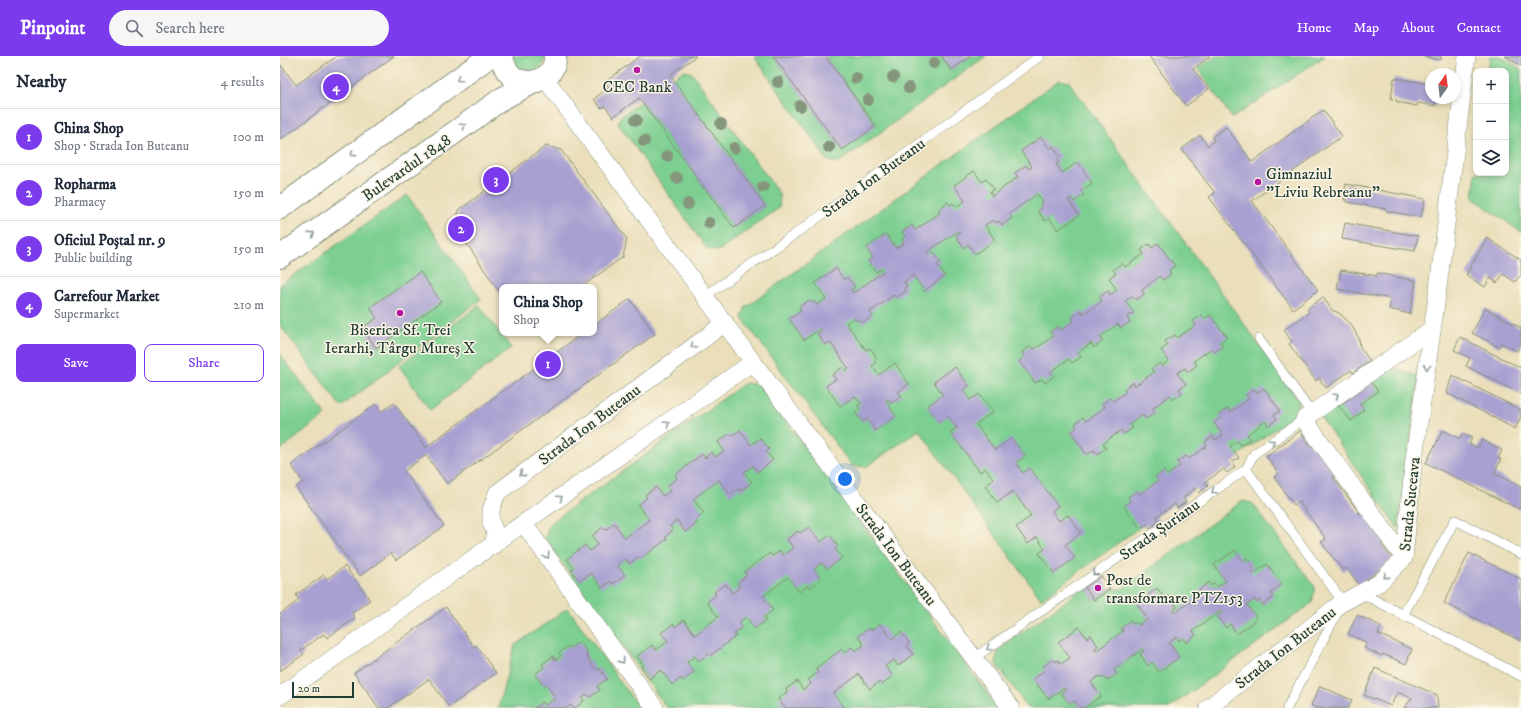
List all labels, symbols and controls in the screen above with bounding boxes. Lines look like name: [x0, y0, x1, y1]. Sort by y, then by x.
search box: [109, 10, 389, 46]
text: Pinpoint: [20, 17, 85, 40]
icon: search: [123, 17, 145, 39]
text: Search here: [155, 19, 225, 38]
text: Home: [1297, 19, 1331, 37]
text: Map: [1353, 19, 1379, 37]
text: About: [1401, 19, 1435, 37]
text: Contact: [1457, 19, 1501, 37]
marker: CEC Bank: [632, 65, 642, 75]
north arrow: [1425, 68, 1461, 104]
map controls: [1473, 68, 1509, 176]
button: +: [1473, 68, 1509, 104]
text: Nearby: [16, 71, 66, 93]
pin: 4: [323, 72, 349, 102]
text: 4 results: [221, 74, 264, 90]
one-way arrow: [456, 74, 463, 82]
place label: CEC Bank: [602, 77, 672, 97]
button: −: [1473, 104, 1509, 140]
text: China Shop: [54, 119, 124, 138]
one-way arrow: [459, 123, 466, 131]
text: 1: [27, 129, 31, 145]
text: 100 m: [233, 129, 264, 145]
street label: Bulevardul 1848: [358, 130, 455, 206]
street label: Strada Ion Buteanu: [818, 133, 929, 222]
text: Shop · Strada Ion Buteanu: [54, 138, 189, 154]
button: layers: [1473, 140, 1509, 176]
one-way arrow: [350, 149, 357, 156]
place label: Gimnaziul "Liviu Rebreanu": [1266, 164, 1380, 202]
pin: 3: [483, 165, 509, 195]
text: Ropharma: [54, 175, 116, 194]
marker: Gimnaziul "Liviu Rebreanu": [1253, 177, 1263, 187]
text: 2: [26, 185, 32, 201]
text: 150 m: [233, 185, 264, 201]
text: Pharmacy: [54, 194, 106, 210]
pin: 2: [448, 214, 474, 244]
text: Oficiul Poștal nr. 9: [54, 231, 165, 250]
one-way arrow: [307, 232, 314, 239]
text: 3: [27, 241, 31, 257]
text: 150 m: [233, 241, 264, 257]
text: Public building: [54, 250, 132, 266]
popup: [499, 284, 597, 336]
text: Carrefour Market: [54, 287, 160, 306]
text: China Shop: [513, 293, 583, 312]
text: 4: [25, 297, 33, 313]
text: 210 m: [233, 297, 264, 313]
text: Supermarket: [54, 306, 120, 322]
marker: Biserica Sf. Trei Ierarhi, Târgu Mureș X: [395, 308, 405, 318]
text: Shop: [513, 312, 540, 328]
place label: Biserica Sf. Trei Ierarhi, Târgu Mureș X: [325, 320, 476, 358]
one-way arrow: [691, 341, 698, 348]
button: Save: [16, 344, 136, 382]
button: Share: [144, 344, 264, 382]
pin: 1: [535, 349, 561, 379]
one-way arrow: [1422, 364, 1431, 370]
street label: Strada Ion Buteanu: [535, 380, 645, 470]
one-way arrow: [1332, 394, 1339, 401]
one-way arrow: [662, 422, 669, 429]
one-way arrow: [1268, 439, 1275, 447]
street label: Strada Suceava: [1395, 456, 1425, 552]
one-way arrow: [519, 469, 526, 476]
your location: [835, 469, 855, 489]
one-way arrow: [1211, 486, 1218, 494]
street label: Strada Șurianu: [1116, 495, 1204, 565]
one-way arrow: [556, 496, 563, 503]
street label: Strada Ion Buteanu: [851, 500, 941, 610]
one-way arrow: [542, 551, 549, 558]
one-way arrow: [1093, 568, 1100, 575]
place label: Post de transformare PTZ153: [1106, 570, 1243, 608]
one-way arrow: [1383, 572, 1391, 579]
marker: Post de transformare PTZ153: [1093, 583, 1103, 593]
street label: Strada Ion Buteanu: [1231, 602, 1340, 693]
one-way arrow: [986, 643, 993, 651]
one-way arrow: [617, 657, 624, 664]
scale bar: [292, 680, 354, 699]
text: 20 m: [298, 682, 320, 696]

